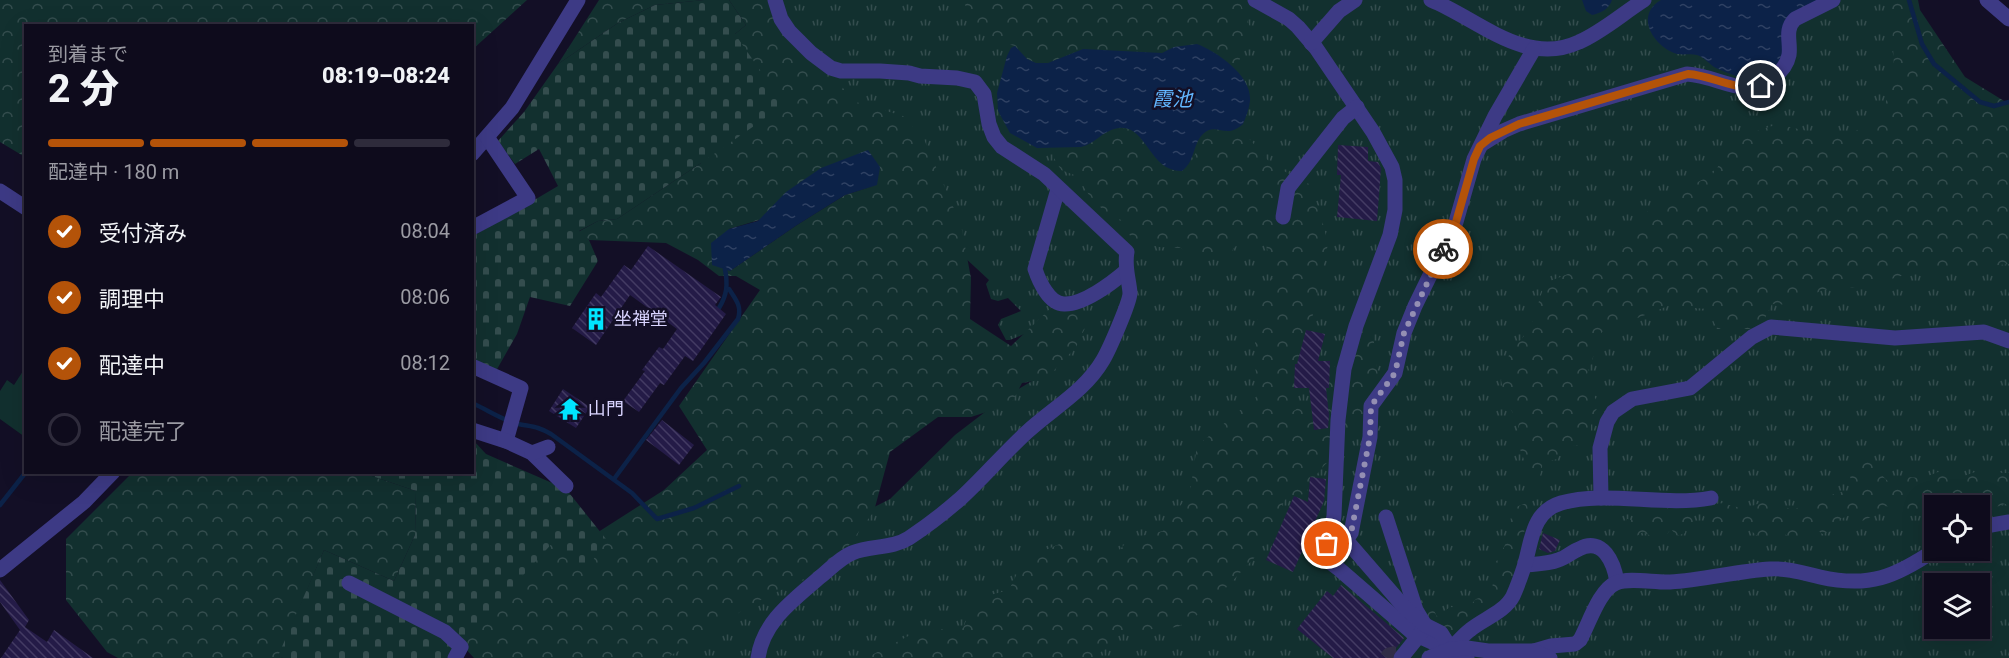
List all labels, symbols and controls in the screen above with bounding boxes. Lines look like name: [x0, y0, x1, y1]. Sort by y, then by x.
text: 到着まで: [48, 42, 128, 66]
pin: [1735, 60, 1786, 111]
text: 08:19–08:24: [322, 63, 450, 88]
text: 2 分: [48, 66, 119, 112]
icon: home: [1744, 69, 1777, 102]
water label: 霞池: [1152, 87, 1194, 111]
text: 配達中 · 180 m: [48, 160, 179, 184]
icon: check: [48, 215, 81, 248]
text: 08:04: [400, 219, 450, 243]
courier: [1413, 219, 1473, 279]
text: 受付済み: [99, 221, 187, 246]
icon: bike: [1427, 233, 1460, 266]
icon: check: [48, 281, 81, 314]
text: 08:06: [400, 285, 450, 309]
text: 調理中: [99, 287, 165, 312]
building icon: 坐禅堂: [583, 306, 609, 332]
place label: 坐禅堂: [614, 308, 668, 329]
icon: check: [48, 347, 81, 380]
text: 08:12: [400, 351, 450, 375]
text: 配達中: [99, 353, 165, 378]
temple icon: 山門: [557, 396, 583, 422]
place label: 山門: [588, 398, 624, 419]
text: 配達完了: [99, 419, 187, 444]
map controls: [1924, 495, 1990, 639]
button: locate: [1924, 495, 1990, 561]
pin: [1301, 518, 1352, 569]
icon: bag: [1310, 527, 1343, 560]
button: layers: [1924, 573, 1990, 639]

